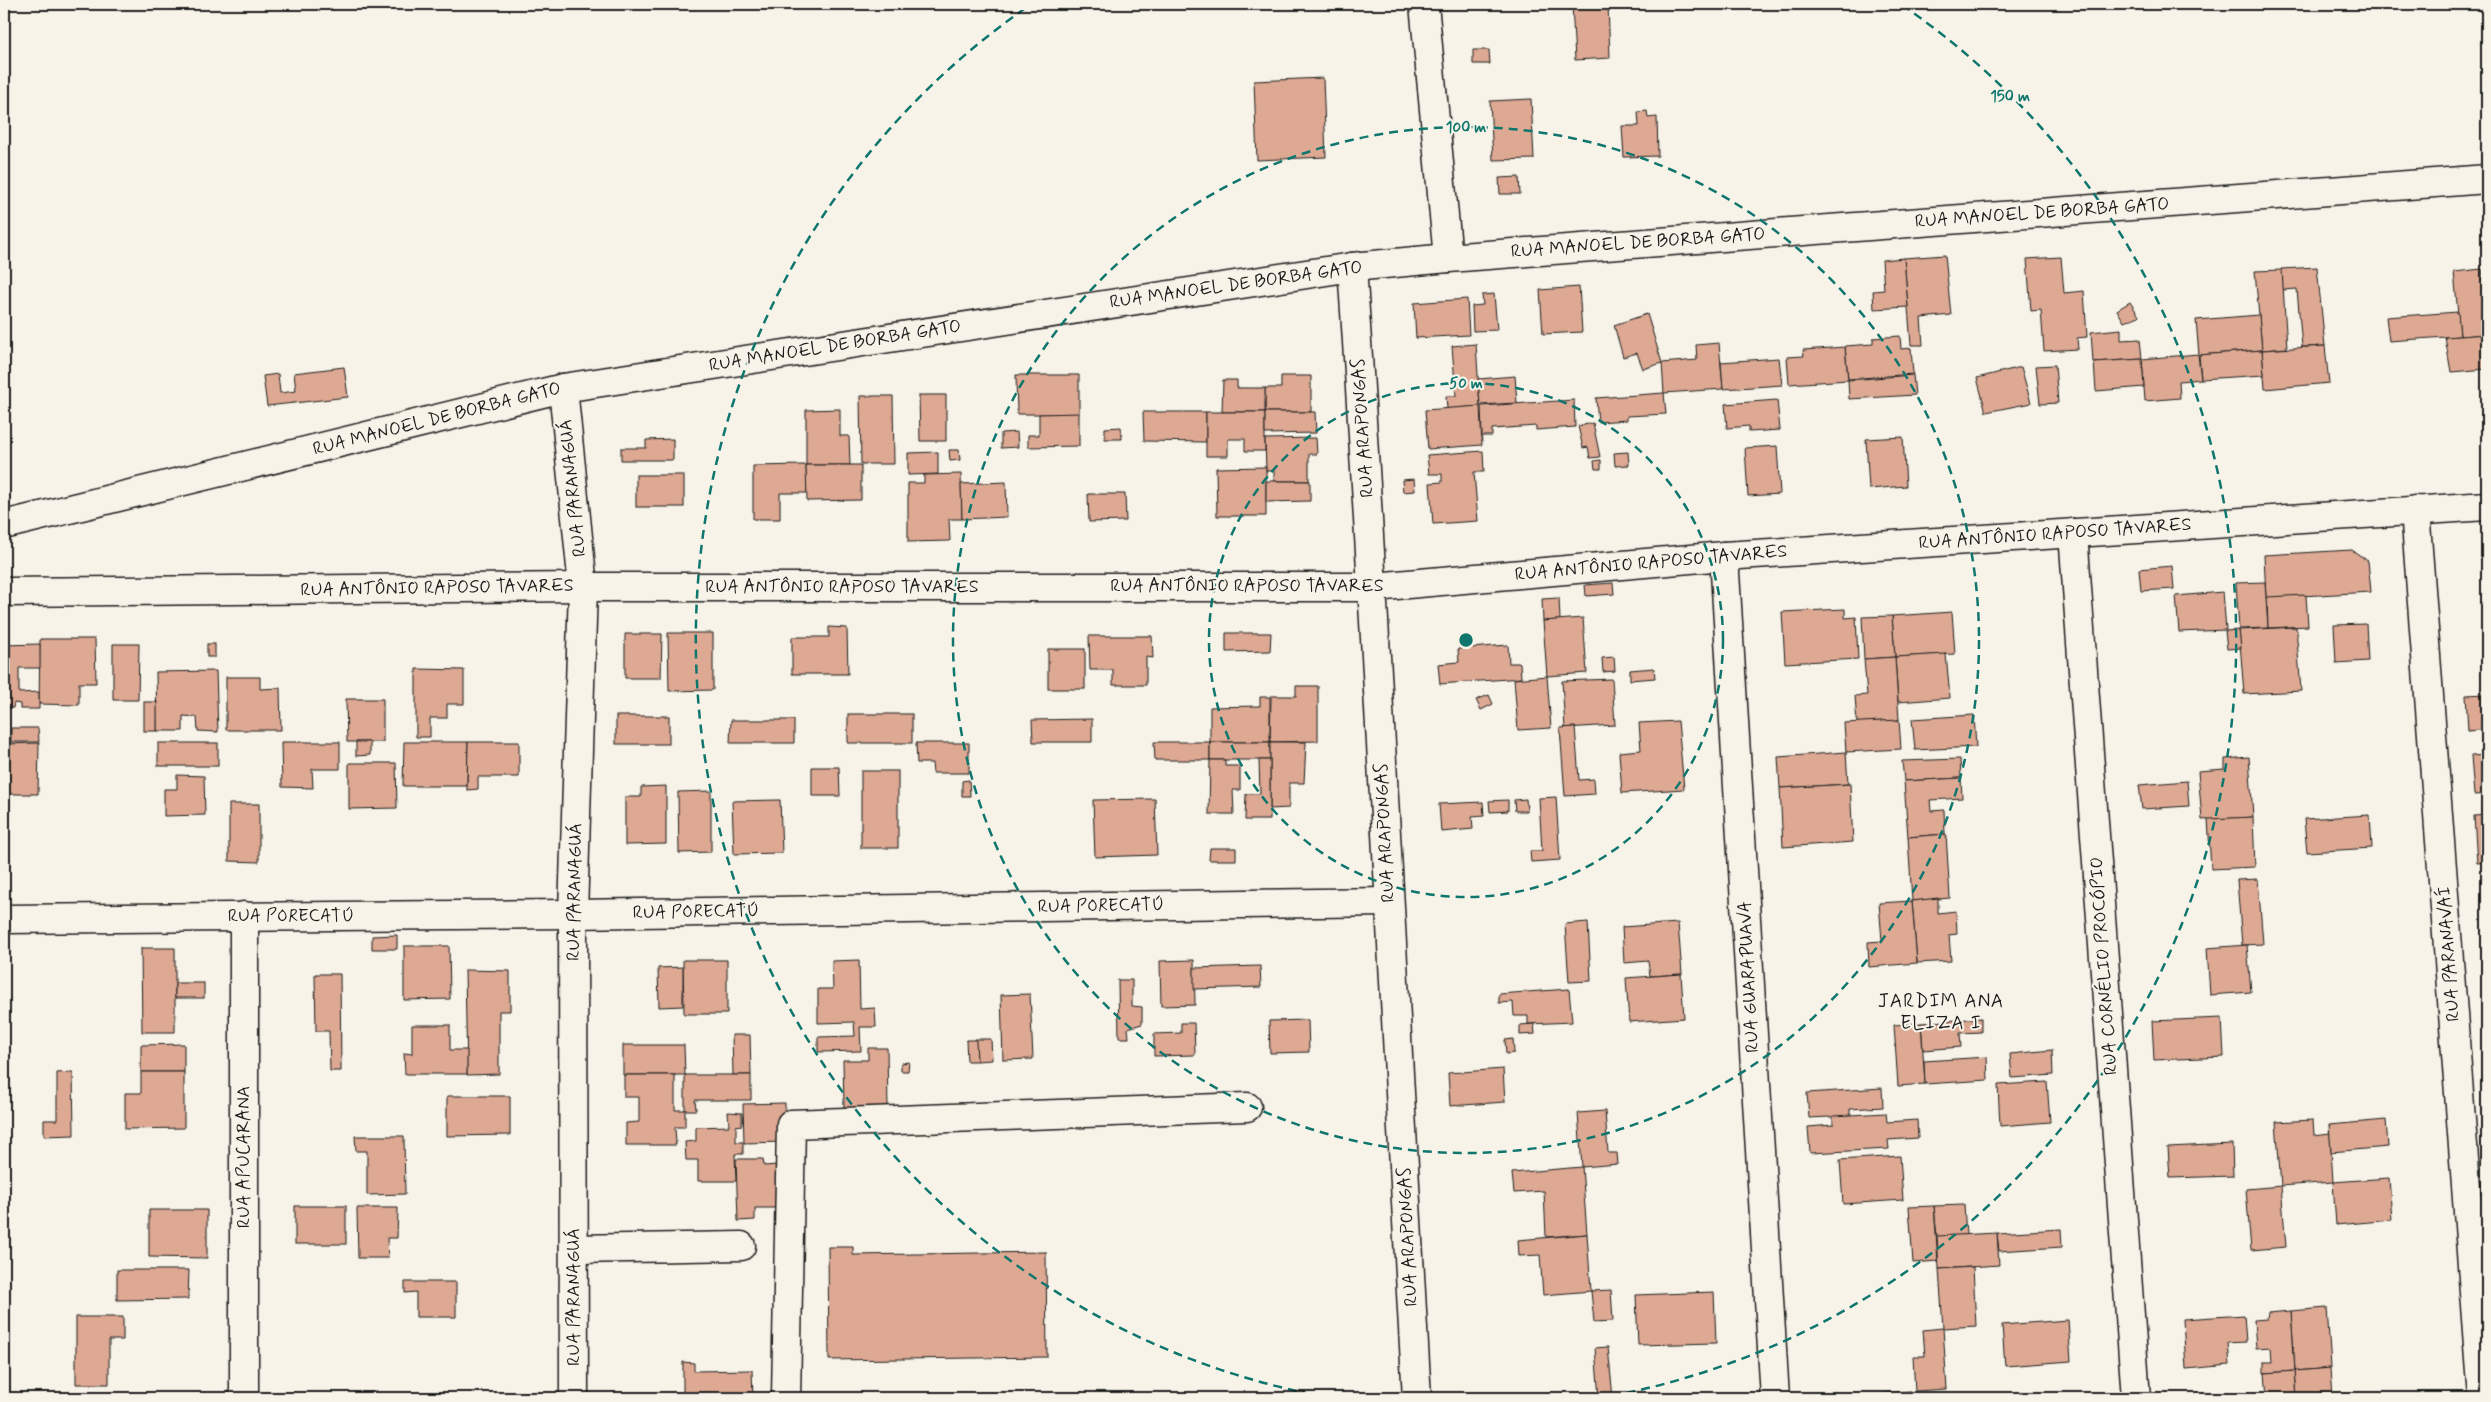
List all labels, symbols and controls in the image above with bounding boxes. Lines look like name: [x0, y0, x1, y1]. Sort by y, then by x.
text: 150 m: [1990, 87, 2030, 107]
text: 100 m: [1446, 118, 1486, 138]
street label: RUA MANOEL DE BORBA GATO: [1914, 192, 2170, 234]
street label: RUA MANOEL DE BORBA GATO: [1510, 222, 1766, 264]
street label: RUA MANOEL DE BORBA GATO: [1108, 255, 1364, 315]
street label: RUA MANOEL DE BORBA GATO: [707, 314, 963, 378]
street label: RUA ARAPONGAS: [1346, 358, 1380, 498]
text: 50 m: [1449, 374, 1483, 394]
street label: RUA MANOEL DE BORBA GATO: [310, 377, 564, 461]
street label: RUA PARANAGUÁ: [554, 418, 592, 558]
street label: RUA ANTÔNIO RAPOSO TAVARES: [1918, 512, 2192, 556]
street label: RUA ANTÔNIO RAPOSO TAVARES: [1514, 539, 1788, 587]
street label: RUA ANTÔNIO RAPOSO TAVARES: [300, 574, 574, 602]
street label: RUA ANTÔNIO RAPOSO TAVARES: [1110, 574, 1384, 598]
street label: RUA ANTÔNIO RAPOSO TAVARES: [705, 575, 979, 599]
centre of rings: [1457, 631, 1475, 649]
street label: RUA ARAPONGAS: [1369, 763, 1401, 903]
street label: RUA PARANAGUÁ: [562, 823, 588, 961]
street label: RUA CORNÉLIO PROCÓPIO: [2084, 856, 2124, 1076]
street label: RUA PARANAVAÍ: [2432, 886, 2466, 1022]
street label: RUA PORECATÚ: [1037, 893, 1165, 919]
street label: RUA PORECATÚ: [632, 899, 760, 925]
street label: RUA GUARAPUAVA: [1733, 901, 1765, 1053]
street label: RUA PORECATÚ: [228, 904, 354, 928]
district label: JARDIM ANA ELIZA I: [1878, 989, 2004, 1036]
street label: RUA APUCARANA: [232, 1086, 256, 1228]
street label: RUA ARAPONGAS: [1392, 1167, 1424, 1307]
street label: RUA PARANAGUÁ: [562, 1228, 586, 1366]

